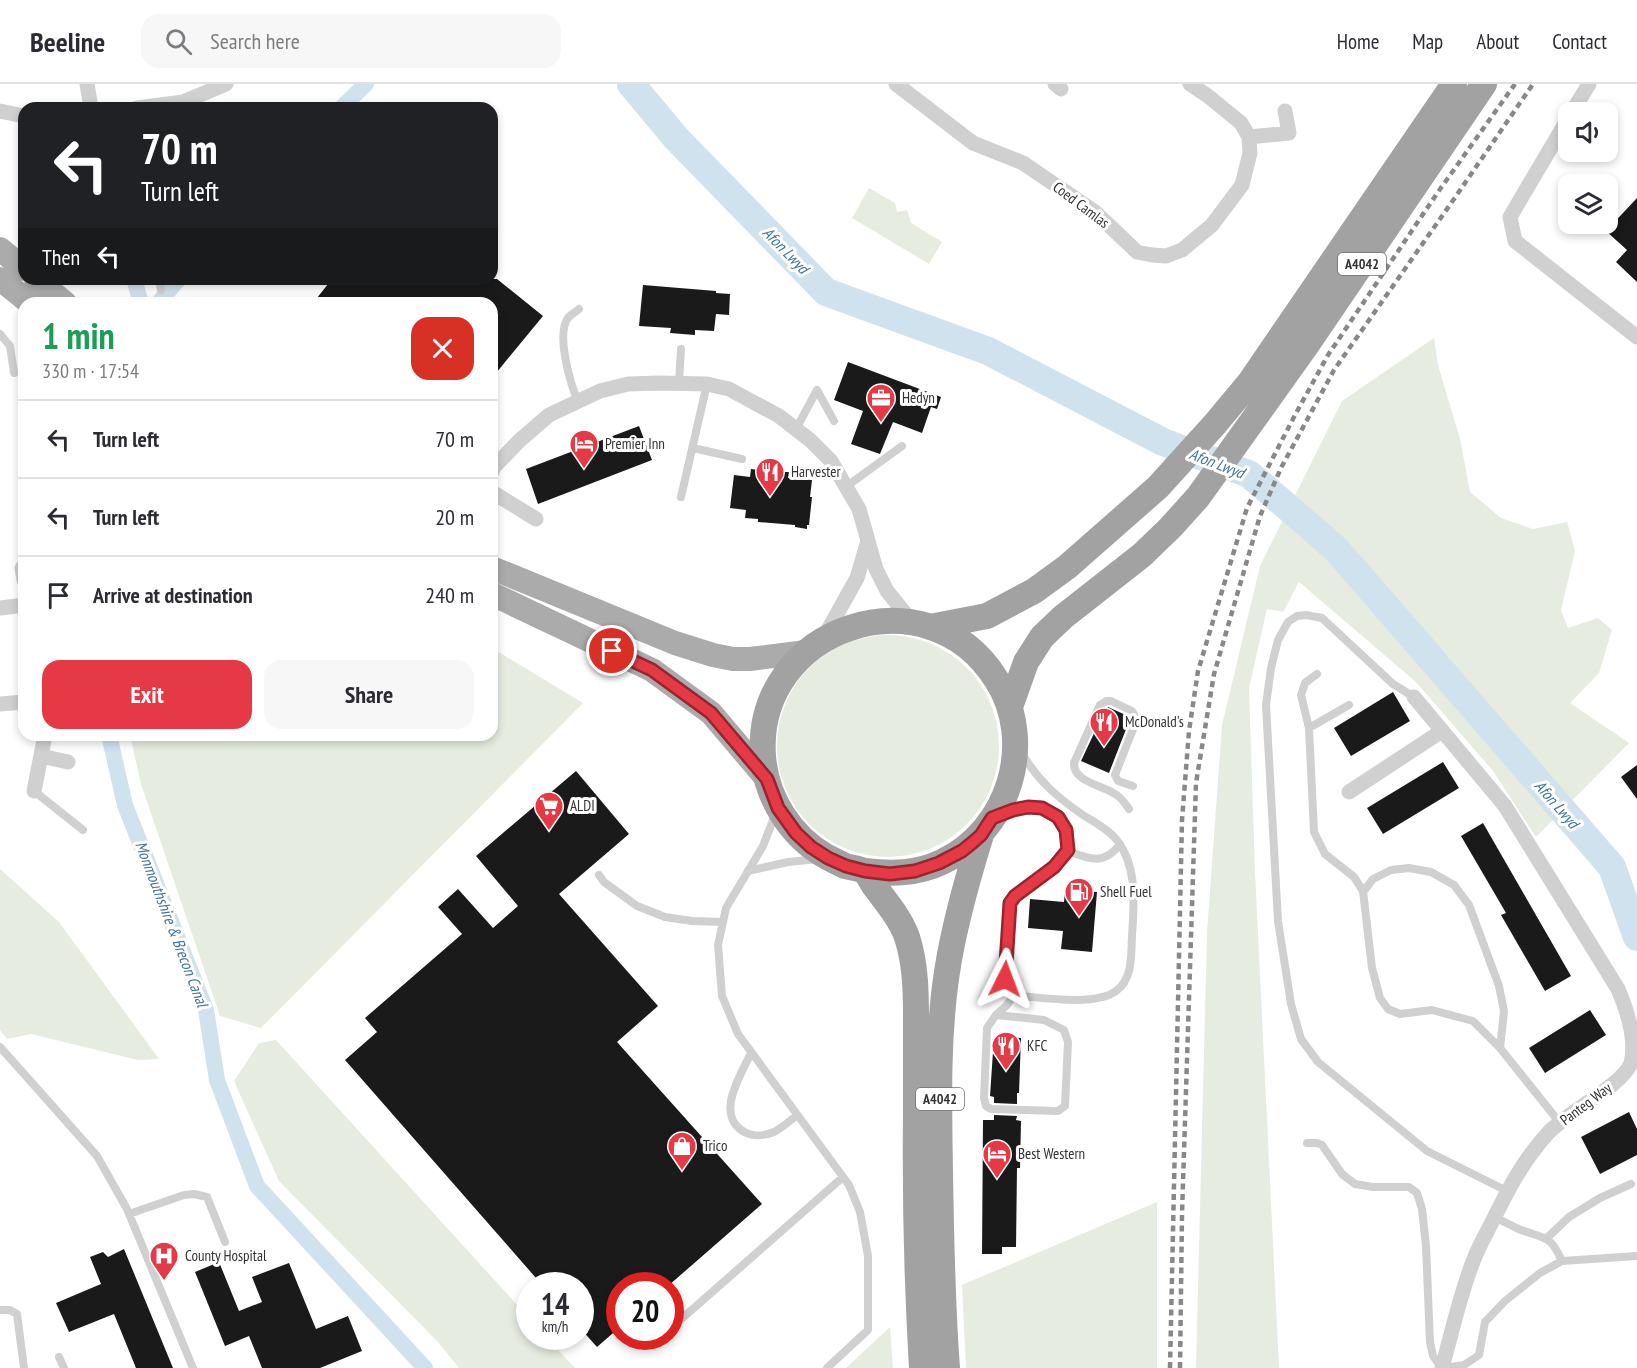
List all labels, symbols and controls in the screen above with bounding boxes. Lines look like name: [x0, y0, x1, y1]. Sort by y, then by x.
search box: [141, 14, 561, 68]
text: Beeline: [30, 23, 105, 60]
icon: search: [162, 25, 195, 58]
text: Search here: [210, 27, 300, 55]
text: Home: [1337, 28, 1379, 55]
text: Map: [1412, 28, 1443, 55]
text: About: [1476, 28, 1519, 55]
text: Contact: [1552, 28, 1607, 55]
map controls: [1558, 102, 1618, 234]
button: sound: [1558, 102, 1618, 162]
text: 70 m: [141, 121, 218, 176]
icon: left: [42, 126, 120, 204]
text: Turn left: [141, 174, 219, 208]
button: layers: [1558, 174, 1618, 234]
street label: Coed Camlas: [1049, 177, 1113, 232]
water label: Afon Lwyd: [759, 222, 814, 279]
icon: left: [92, 240, 125, 273]
text: Then: [42, 243, 80, 271]
road number: A4042: [1338, 253, 1386, 275]
text: 1 min: [42, 312, 115, 359]
button: close: [411, 317, 474, 380]
text: 330 m · 17:54: [42, 358, 139, 384]
office icon: Hedyn: [865, 382, 897, 424]
place label: Hedyn: [902, 388, 935, 407]
icon: left: [42, 423, 75, 456]
text: Turn left: [93, 425, 159, 453]
text: 70 m: [435, 425, 474, 453]
hotel icon: Premier Inn: [568, 428, 600, 470]
place label: Premier Inn: [605, 434, 665, 453]
water label: Afon Lwyd: [1187, 443, 1249, 483]
restaurant icon: Harvester: [754, 456, 786, 498]
place label: Harvester: [791, 462, 841, 481]
icon: left: [42, 501, 75, 534]
text: Turn left: [93, 503, 159, 531]
text: 20 m: [435, 503, 474, 531]
icon: arrive: [42, 579, 75, 612]
text: Arrive at destination: [93, 581, 253, 609]
text: 240 m: [425, 581, 474, 609]
pin: [586, 625, 637, 676]
icon: arrive: [595, 634, 628, 667]
button: Exit: [42, 660, 252, 729]
button: Share: [264, 660, 474, 729]
restaurant icon: McDonald's: [1088, 706, 1120, 748]
place label: McDonald's: [1125, 712, 1184, 731]
water label: Afon Lwyd: [1531, 776, 1585, 834]
supermarket icon: ALDI: [533, 790, 565, 832]
place label: ALDI: [570, 796, 595, 815]
water label: Monmouthshire & Brecon Canal: [131, 838, 213, 1011]
fuel station icon: Shell Fuel: [1063, 876, 1095, 918]
place label: Shell Fuel: [1100, 882, 1152, 901]
position arrow: [973, 947, 1037, 1011]
restaurant icon: KFC: [990, 1030, 1022, 1072]
place label: KFC: [1027, 1036, 1048, 1055]
street label: Panteg Way: [1556, 1078, 1616, 1129]
road number: A4042: [916, 1088, 964, 1110]
shop icon: Trico: [666, 1130, 698, 1172]
place label: Trico: [703, 1136, 727, 1155]
hotel icon: Best Western: [981, 1138, 1013, 1180]
place label: Best Western: [1018, 1144, 1085, 1163]
hospital icon: County Hospital: [148, 1240, 180, 1282]
place label: County Hospital: [185, 1246, 267, 1265]
speed limit sign: 20: [606, 1272, 684, 1350]
text: 14: [541, 1284, 569, 1323]
text: km/h: [542, 1317, 568, 1336]

